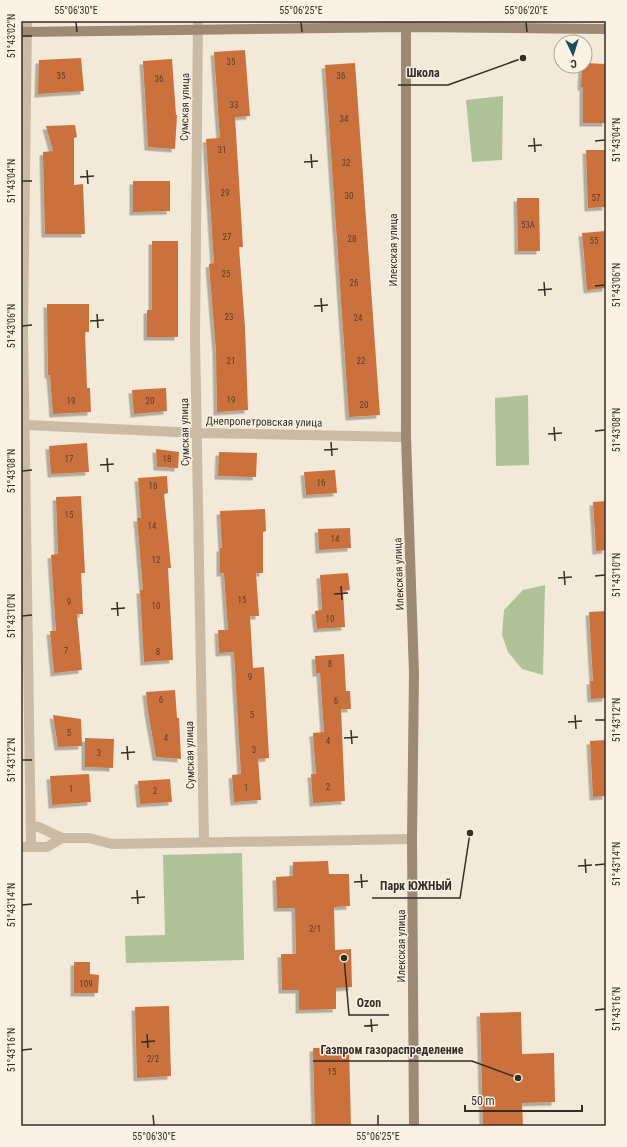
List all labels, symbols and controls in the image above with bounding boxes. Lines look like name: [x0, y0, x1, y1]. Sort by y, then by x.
text: 55°06'30"E: [54, 5, 98, 16]
text: 55°06'25"E: [279, 5, 323, 16]
text: 55°06'20"E: [504, 5, 548, 16]
text: 51°43'02"N: [6, 14, 17, 58]
north arrow: [553, 34, 593, 74]
house number: 35: [227, 57, 236, 67]
text: С: [570, 57, 577, 70]
callout: Школа: [398, 61, 448, 85]
text: Школа: [406, 66, 440, 80]
house number: 35: [57, 71, 66, 81]
house number: 36: [337, 71, 345, 81]
street label: Сумская улица: [178, 73, 192, 141]
house number: 36: [155, 74, 163, 84]
house number: 33: [230, 100, 238, 110]
house number: 34: [340, 114, 349, 124]
text: 51°43'04"N: [611, 118, 622, 162]
house number: 31: [218, 145, 226, 155]
house number: 32: [342, 158, 351, 168]
text: 51°43'04"N: [6, 159, 17, 203]
house number: 29: [221, 188, 229, 198]
house number: 30: [345, 191, 353, 201]
house number: 57: [592, 193, 601, 203]
street label: Илекская улица: [387, 214, 400, 286]
house number: 53А: [521, 220, 535, 230]
house number: 27: [223, 232, 232, 242]
house number: 28: [348, 234, 356, 244]
house number: 55: [590, 236, 599, 246]
text: 51°43'06"N: [611, 263, 622, 307]
house number: 25: [222, 269, 231, 279]
house number: 26: [350, 278, 358, 288]
text: 51°43'06"N: [6, 304, 17, 348]
house number: 23: [225, 312, 233, 322]
house number: 24: [354, 313, 363, 323]
house number: 21: [227, 356, 235, 366]
house number: 22: [357, 356, 366, 366]
house number: 19: [227, 395, 235, 405]
house number: 19: [67, 396, 75, 406]
house number: 20: [146, 396, 154, 406]
street label: Сумская улица: [178, 398, 192, 466]
house number: 20: [360, 400, 368, 410]
text: 51°43'08"N: [611, 408, 622, 452]
street label: Днепропетровская улица: [206, 414, 322, 430]
text: 51°43'08"N: [6, 449, 17, 493]
house number: 17: [65, 454, 74, 464]
house number: 18: [163, 454, 171, 464]
house number: 16: [317, 478, 325, 488]
house number: 16: [149, 481, 157, 491]
house number: 15: [65, 510, 74, 520]
house number: 14: [148, 521, 157, 531]
house number: 14: [331, 534, 340, 544]
street label: Илекская улица: [391, 537, 407, 611]
text: 51°43'10"N: [611, 553, 622, 597]
house number: 12: [152, 555, 161, 565]
text: 51°43'10"N: [6, 594, 17, 638]
house number: 15: [238, 595, 247, 605]
house number: 9: [67, 597, 71, 607]
house number: 10: [152, 601, 160, 611]
house number: 10: [326, 614, 334, 624]
house number: 7: [64, 646, 69, 656]
house number: 8: [156, 647, 160, 657]
house number: 8: [328, 659, 332, 669]
house number: 9: [248, 672, 252, 682]
house number: 6: [159, 695, 163, 705]
house number: 6: [334, 696, 338, 706]
text: 51°43'12"N: [611, 698, 622, 742]
house number: 5: [250, 710, 255, 720]
street label: Сумская улица: [183, 721, 197, 789]
house number: 5: [67, 728, 72, 738]
house number: 4: [164, 733, 169, 743]
house number: 4: [326, 736, 331, 746]
text: 51°43'12"N: [6, 738, 17, 782]
house number: 3: [252, 745, 256, 755]
house number: 3: [97, 748, 101, 758]
house number: 2: [326, 782, 331, 792]
house number: 1: [244, 783, 248, 793]
house number: 1: [69, 784, 73, 794]
house number: 2: [153, 786, 158, 796]
text: 51°43'14"N: [611, 842, 622, 886]
callout: Парк ЮЖНЫЙ: [372, 874, 460, 898]
text: Парк ЮЖНЫЙ: [380, 878, 452, 893]
text: 51°43'14"N: [6, 883, 17, 927]
street label: Илекская улица: [395, 910, 408, 982]
house number: 2/1: [309, 924, 321, 934]
house number: 109: [79, 979, 93, 989]
text: 51°43'16"N: [611, 987, 622, 1031]
callout: Ozon: [349, 991, 389, 1015]
text: Ozon: [357, 996, 381, 1010]
text: 51°43'16"N: [6, 1028, 17, 1072]
callout: Газпром газораспределение: [313, 1037, 472, 1061]
text: Газпром газораспределение: [321, 1043, 464, 1057]
house number: 2/2: [147, 1054, 160, 1064]
house number: 15: [328, 1067, 337, 1077]
scale bar: [465, 1087, 582, 1113]
text: 50 m: [471, 1094, 495, 1108]
text: 55°06'30"E: [132, 1131, 176, 1142]
text: 55°06'25"E: [356, 1131, 400, 1142]

